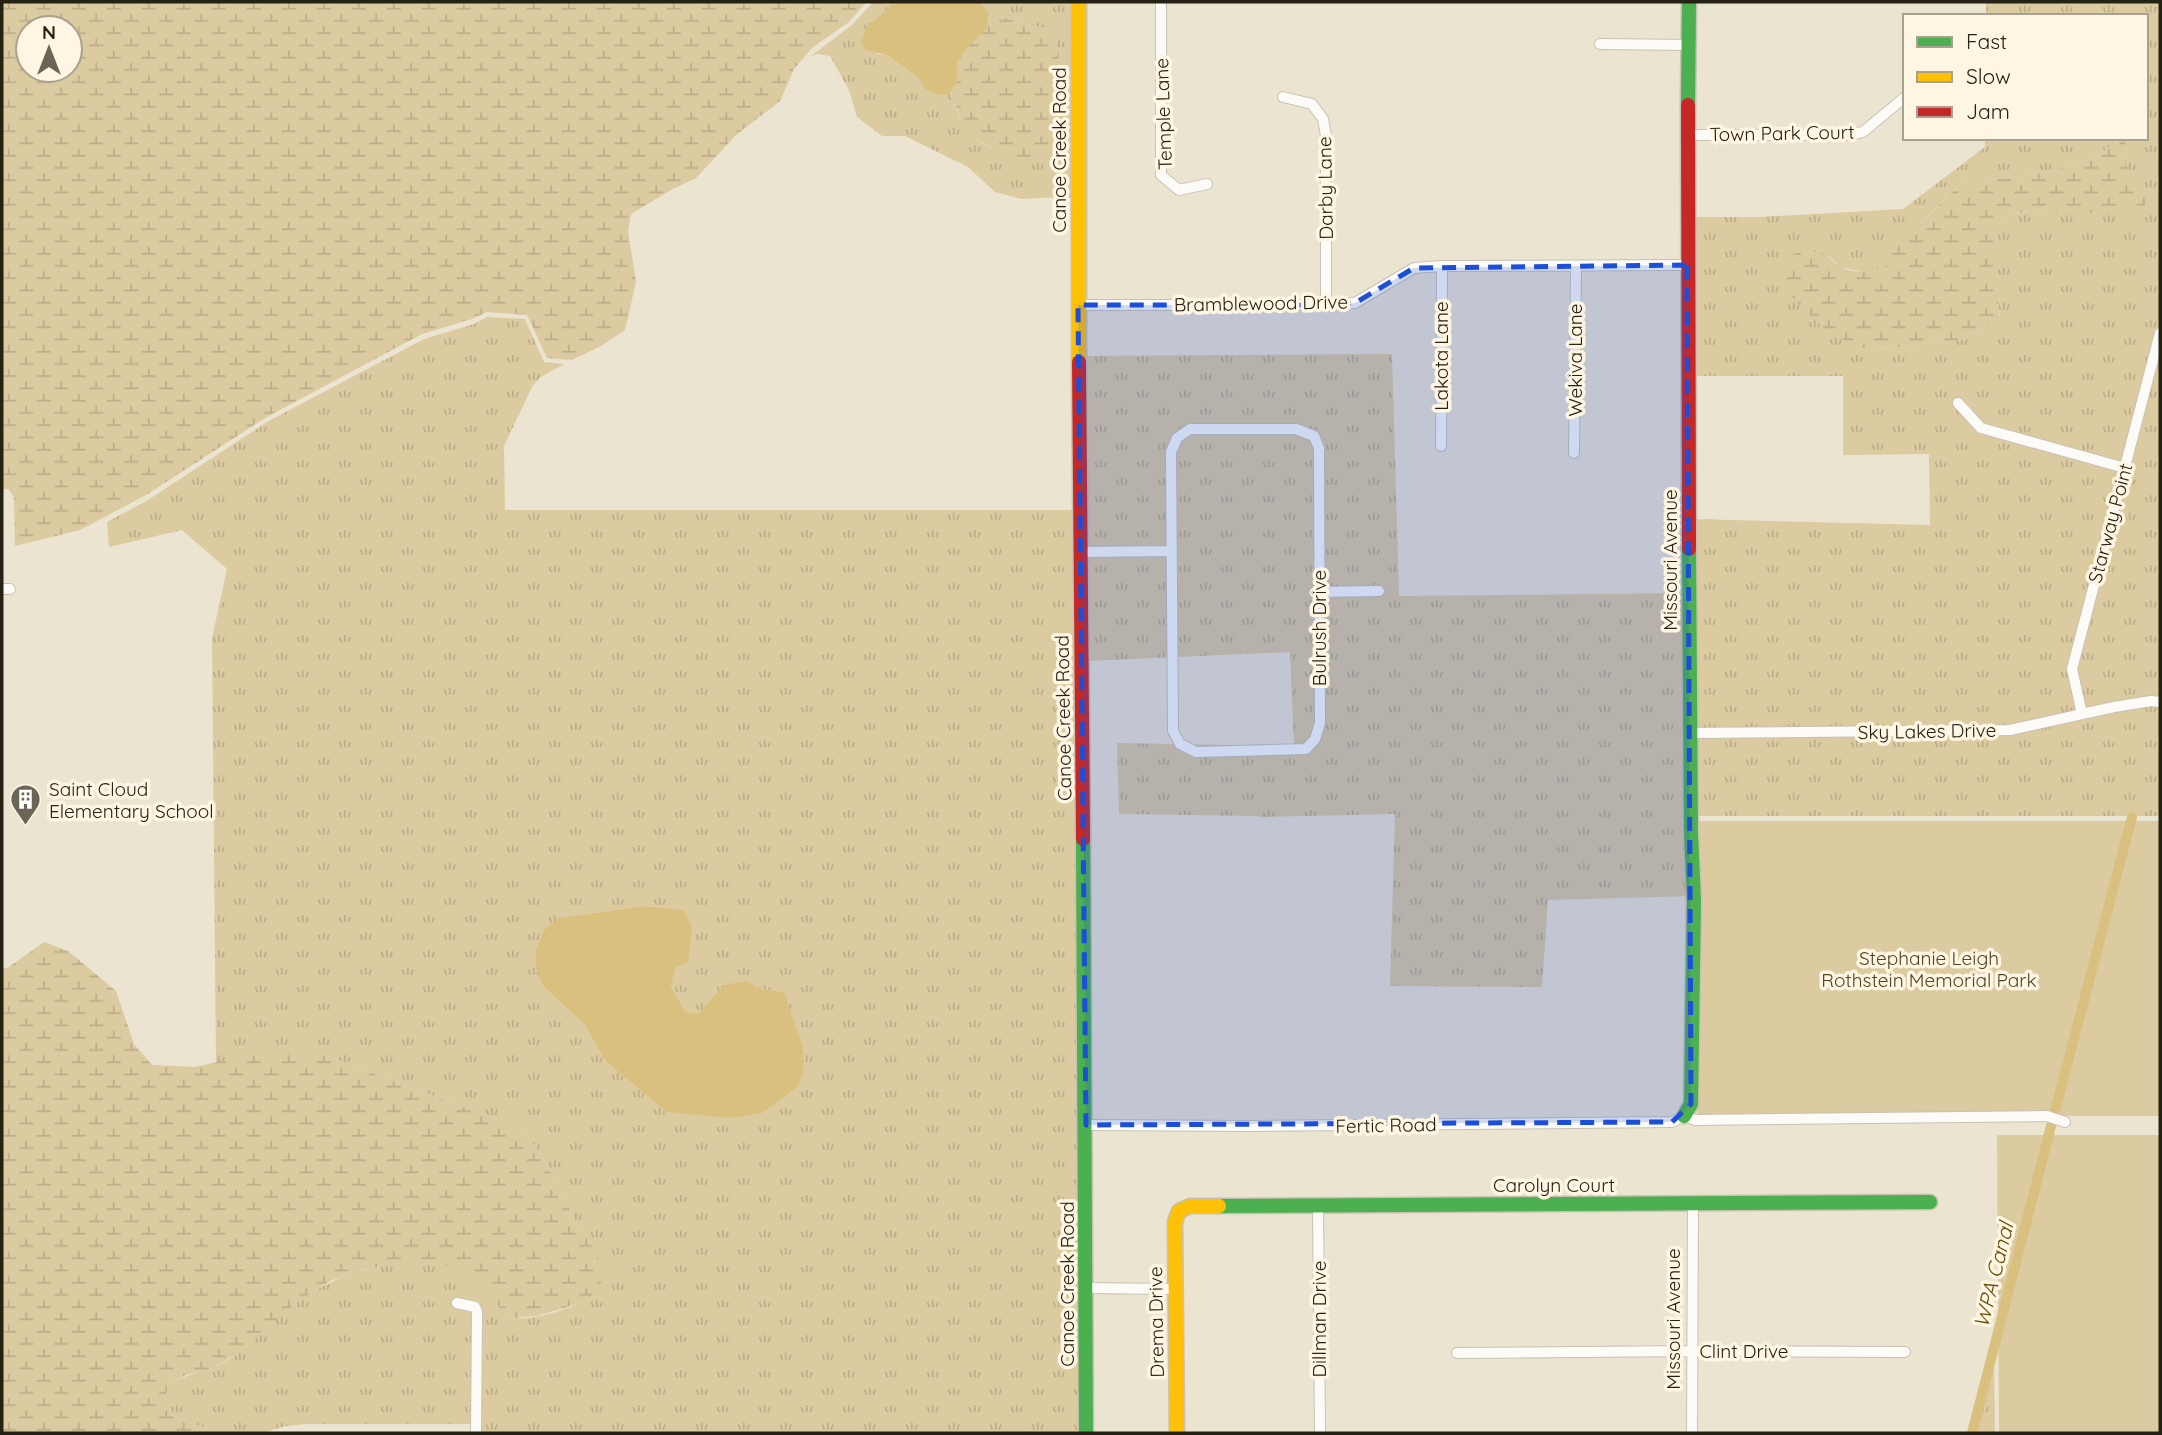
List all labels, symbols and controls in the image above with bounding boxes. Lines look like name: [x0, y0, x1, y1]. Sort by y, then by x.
north arrow: [14, 14, 84, 84]
legend: [1903, 14, 2148, 140]
text: N: [42, 20, 56, 44]
text: Fast: [1966, 28, 2007, 54]
street label: Temple Lane: [1149, 58, 1177, 170]
text: Slow: [1966, 63, 2011, 89]
street label: Canoe Creek Road: [1047, 67, 1071, 233]
text: Jam: [1966, 98, 2010, 124]
street label: Town Park Court: [1709, 120, 1855, 146]
street label: Darby Lane: [1312, 136, 1338, 240]
street label: Bramblewood Drive: [1174, 289, 1348, 317]
street label: Lakota Lane: [1429, 301, 1453, 411]
street label: Wekiva Lane: [1563, 303, 1587, 417]
street label: Starway Point: [2083, 461, 2137, 585]
street label: Missouri Avenue: [1658, 489, 1682, 631]
street label: Bulrush Drive: [1307, 570, 1331, 686]
street label: Canoe Creek Road: [1050, 635, 1076, 801]
street label: Sky Lakes Drive: [1857, 718, 1997, 744]
place label: Saint Cloud Elementary School: [49, 777, 214, 823]
building icon: Saint Cloud Elementary School: [9, 783, 43, 827]
park label: Stephanie Leigh Rothstein Memorial Park: [1821, 946, 2037, 992]
street label: Fertic Road: [1335, 1112, 1437, 1138]
street label: Carolyn Court: [1493, 1173, 1615, 1197]
street label: Canoe Creek Road: [1055, 1201, 1079, 1367]
water label: WPA Canal: [1967, 1218, 2019, 1330]
street label: Missouri Avenue: [1661, 1248, 1685, 1390]
street label: Dillman Drive: [1307, 1260, 1331, 1378]
street label: Drema Drive: [1143, 1266, 1169, 1378]
street label: Clint Drive: [1699, 1339, 1789, 1363]

